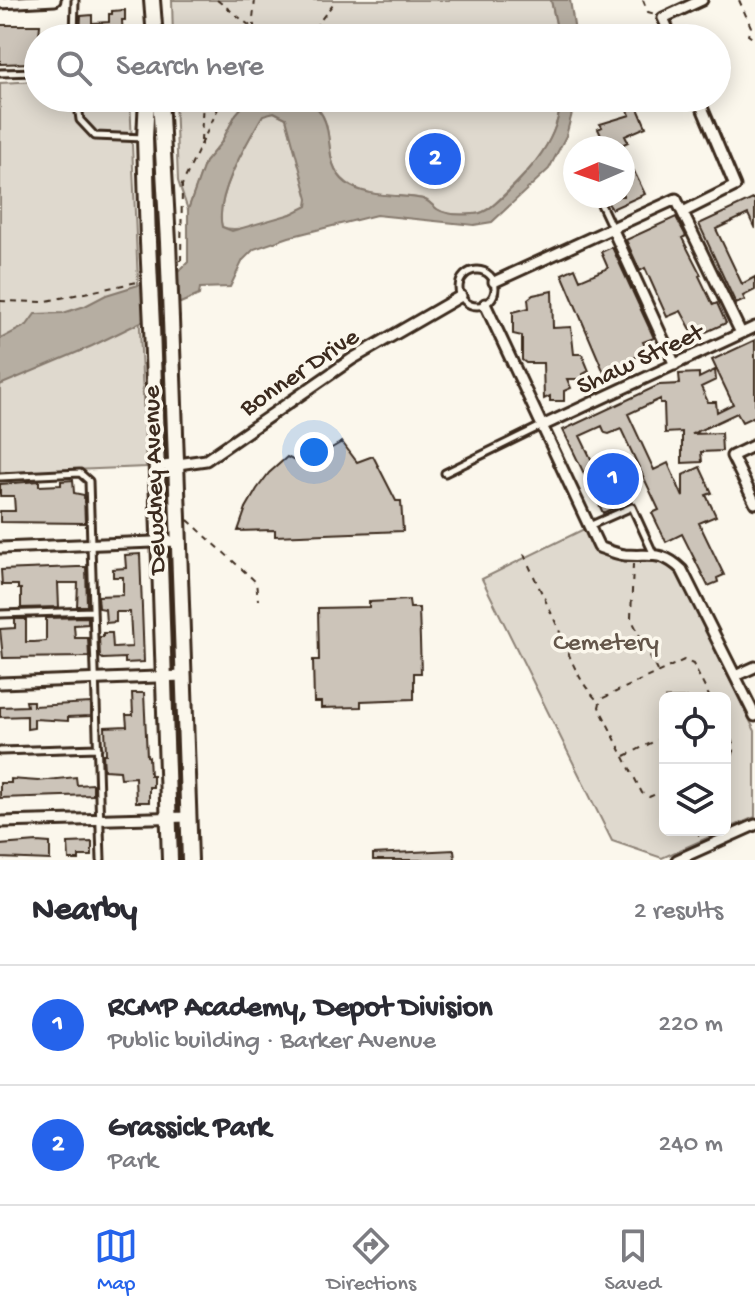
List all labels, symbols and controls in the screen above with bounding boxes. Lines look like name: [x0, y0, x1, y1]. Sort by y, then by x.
search box: [24, 24, 731, 112]
icon: search: [52, 46, 96, 90]
text: Search here: [116, 51, 264, 86]
pin: 2: [409, 129, 461, 189]
north arrow: [563, 136, 635, 208]
street label: Shaw Street: [573, 317, 711, 404]
street label: Bonner Drive: [234, 322, 366, 425]
street label: Dewdney Avenue: [138, 384, 175, 577]
your location: [294, 432, 334, 472]
pin: 1: [587, 449, 639, 509]
park label: Cemetery: [553, 629, 659, 660]
map controls: [659, 692, 731, 836]
button: locate: [659, 692, 731, 764]
button: layers: [659, 764, 731, 836]
text: Nearby: [32, 892, 137, 932]
text: 2 results: [634, 897, 723, 928]
text: RCMP Academy, Depot Division: [108, 992, 493, 1027]
text: 1: [53, 1010, 63, 1041]
text: 220 m: [658, 1010, 723, 1041]
text: Public building · Barker Avenue: [108, 1027, 436, 1058]
text: Grassick Park: [108, 1112, 271, 1147]
text: 2: [52, 1130, 64, 1161]
text: 240 m: [659, 1130, 723, 1161]
text: Park: [108, 1147, 158, 1178]
tab: Map: [94, 1224, 138, 1298]
tab: Directions: [327, 1224, 416, 1298]
tab: Saved: [604, 1224, 661, 1298]

